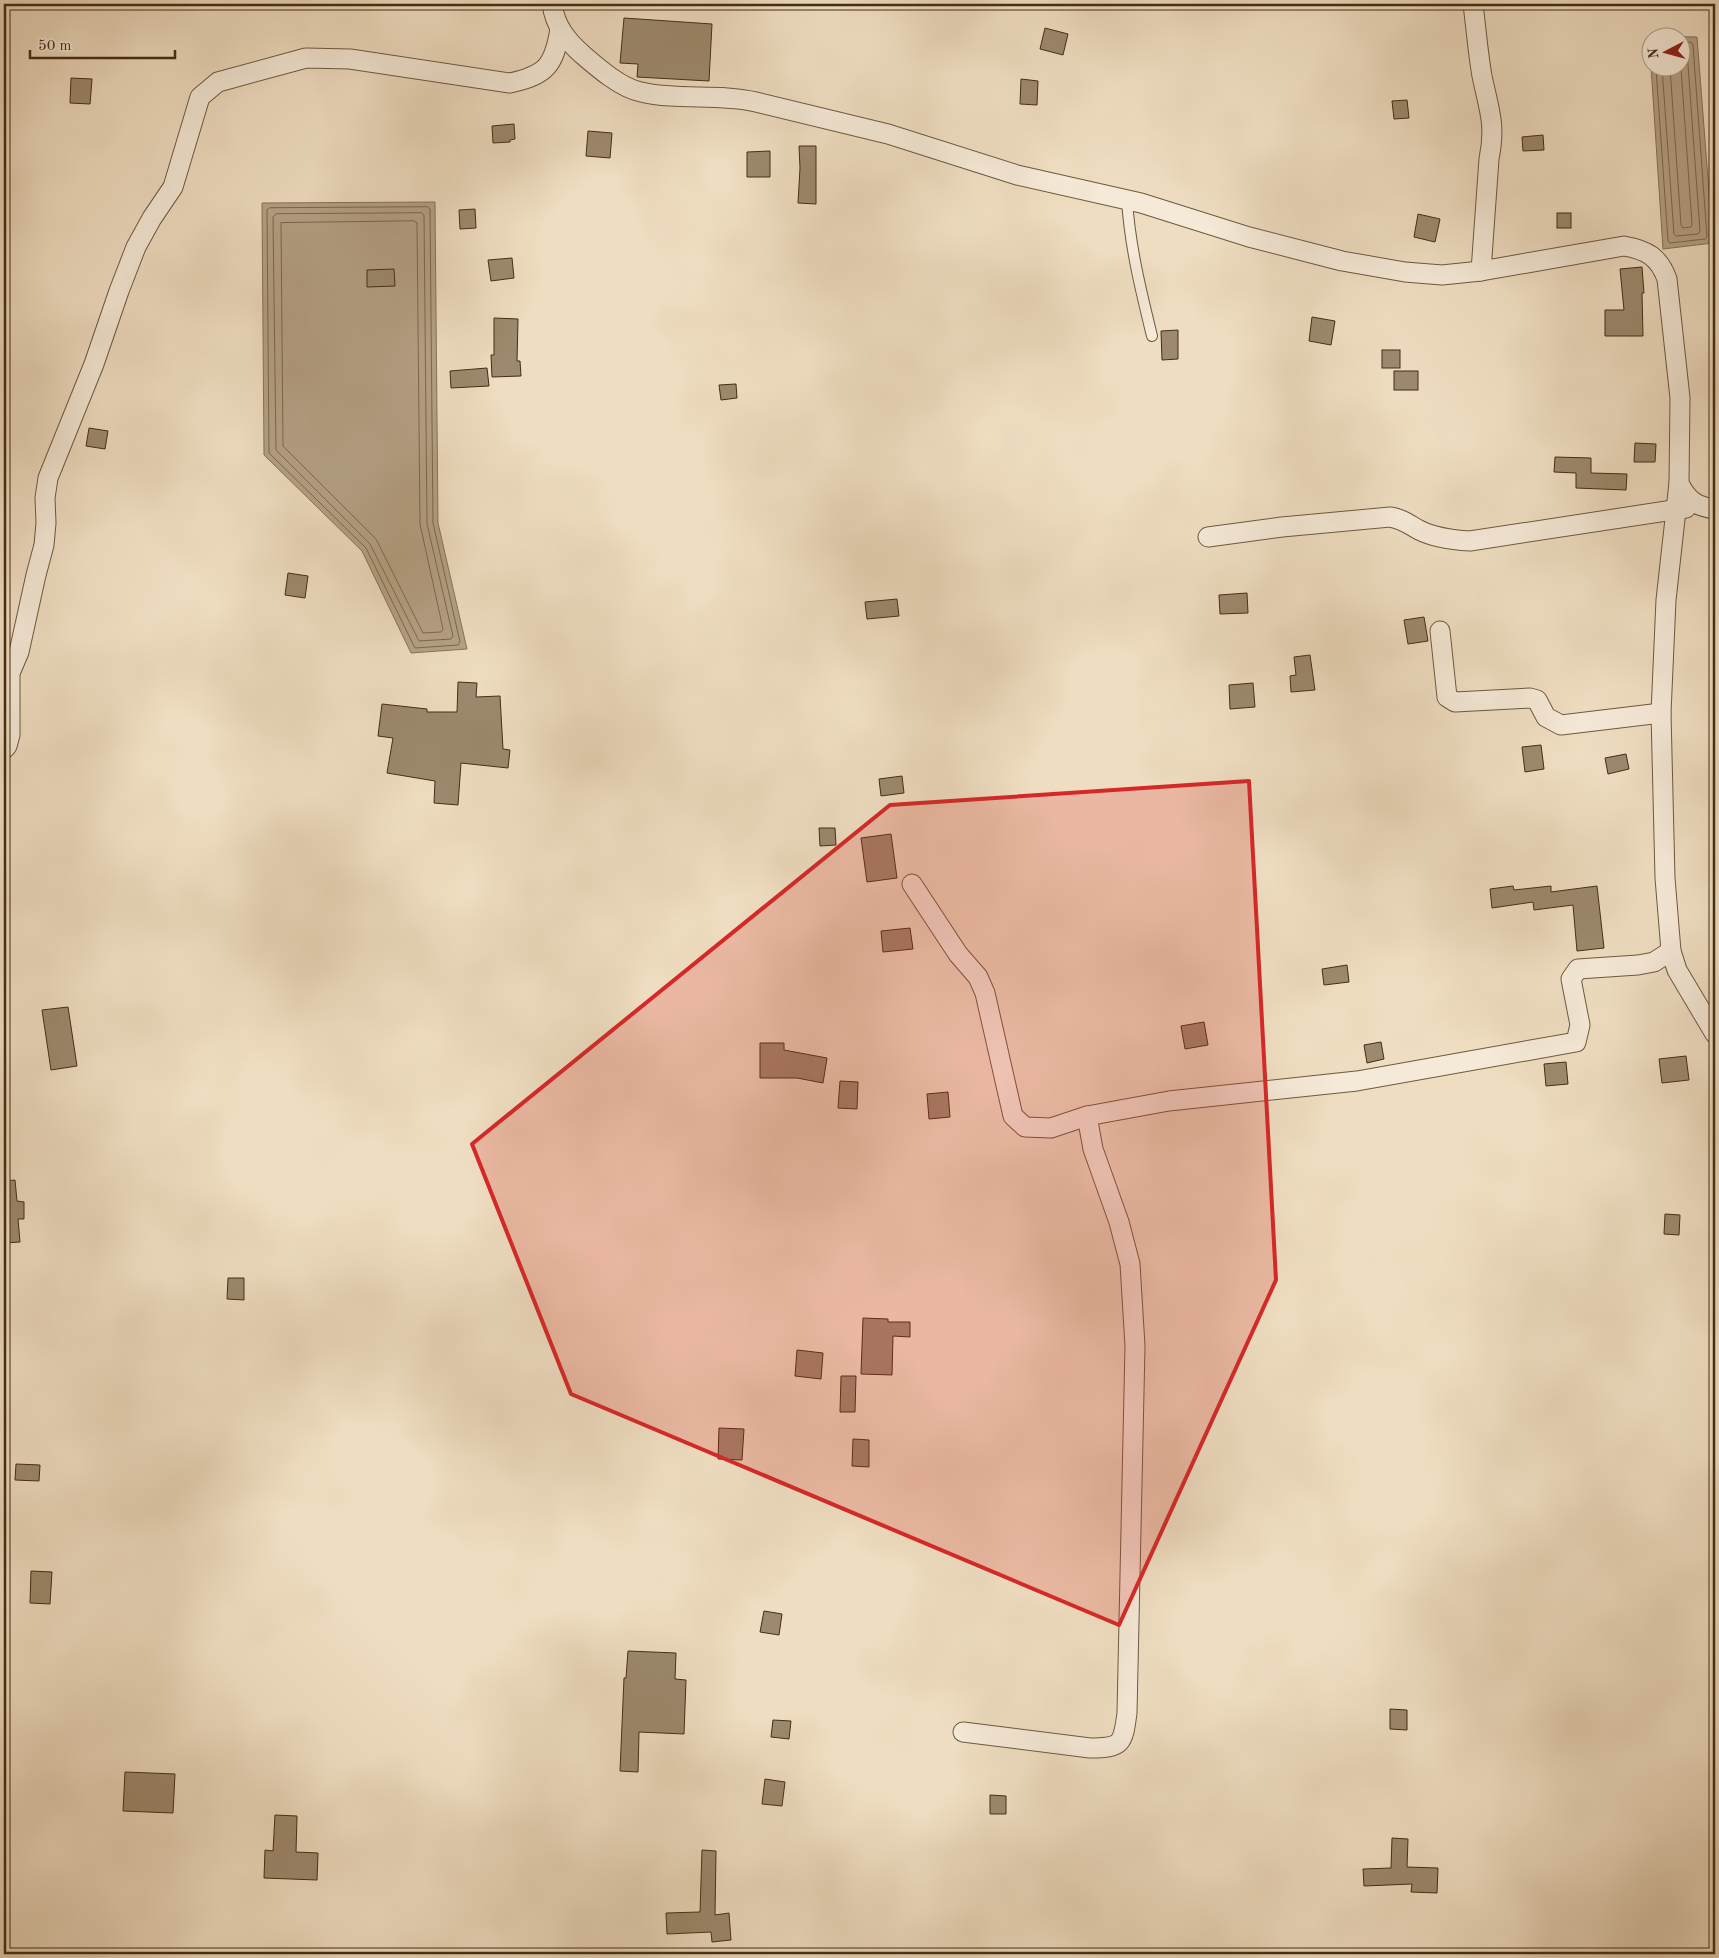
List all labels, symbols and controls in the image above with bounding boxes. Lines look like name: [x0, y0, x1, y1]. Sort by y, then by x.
scale bar: [30, 28, 175, 60]
north arrow: [1642, 28, 1692, 78]
text: 50 m: [38, 39, 72, 54]
text: N: [1647, 47, 1662, 59]

